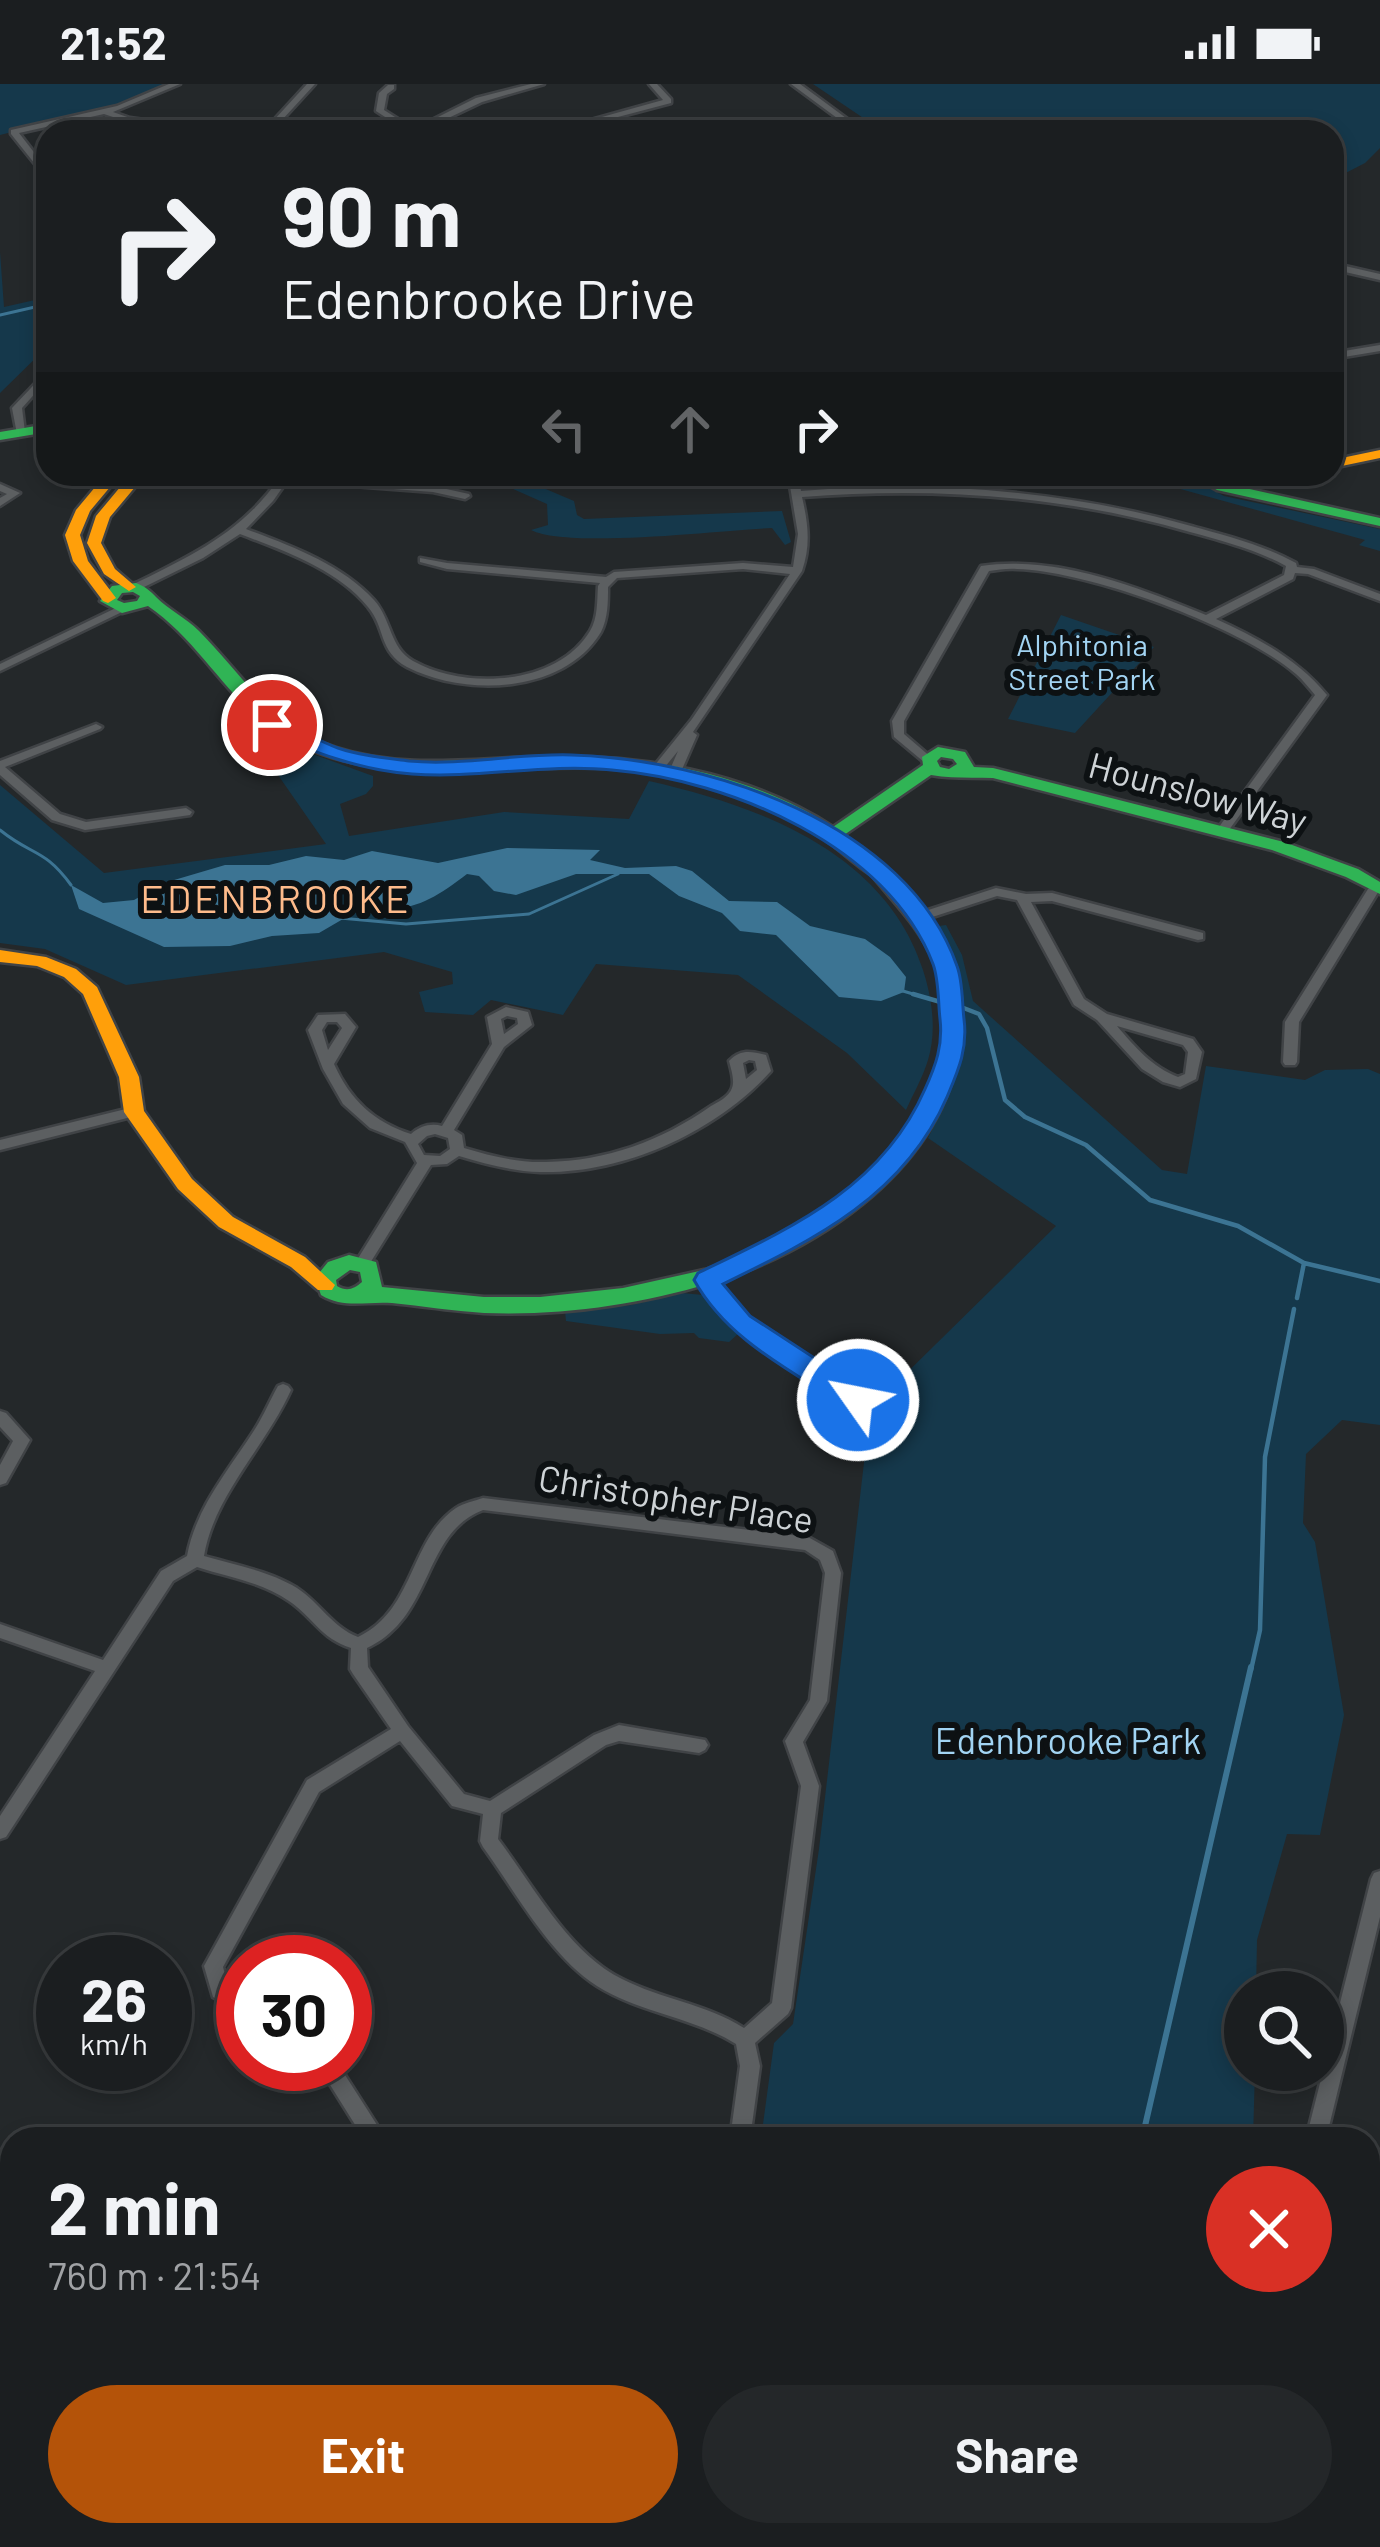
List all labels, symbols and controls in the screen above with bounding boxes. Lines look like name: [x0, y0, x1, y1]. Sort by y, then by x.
text: 21:52: [60, 15, 167, 69]
text: 90 m: [282, 163, 461, 264]
icon: right: [84, 168, 240, 324]
text: Edenbrooke Drive: [282, 265, 696, 330]
icon: left: [531, 396, 597, 462]
icon: ahead: [657, 396, 723, 462]
icon: right: [783, 396, 849, 462]
park label: Alphitonia Street Park: [1009, 626, 1155, 696]
pin: [221, 674, 323, 776]
icon: arrive: [239, 692, 305, 758]
street label: Hounslow Way: [1085, 742, 1312, 841]
district label: EDENBROOKE: [140, 874, 412, 921]
position arrow: [795, 1337, 921, 1463]
street label: Christopher Place: [536, 1455, 817, 1540]
park label: Edenbrooke Park: [935, 1718, 1201, 1761]
speed limit sign: 30: [216, 1935, 372, 2091]
text: 26: [81, 1962, 147, 2034]
map controls: [1224, 1971, 1344, 2091]
button: search: [1224, 1971, 1344, 2091]
text: km/h: [80, 2025, 148, 2061]
text: 2 min: [48, 2163, 221, 2249]
button: close: [1206, 2166, 1332, 2292]
text: 760 m · 21:54: [48, 2251, 261, 2298]
button: Exit: [48, 2385, 678, 2523]
button: Share: [702, 2385, 1332, 2523]

